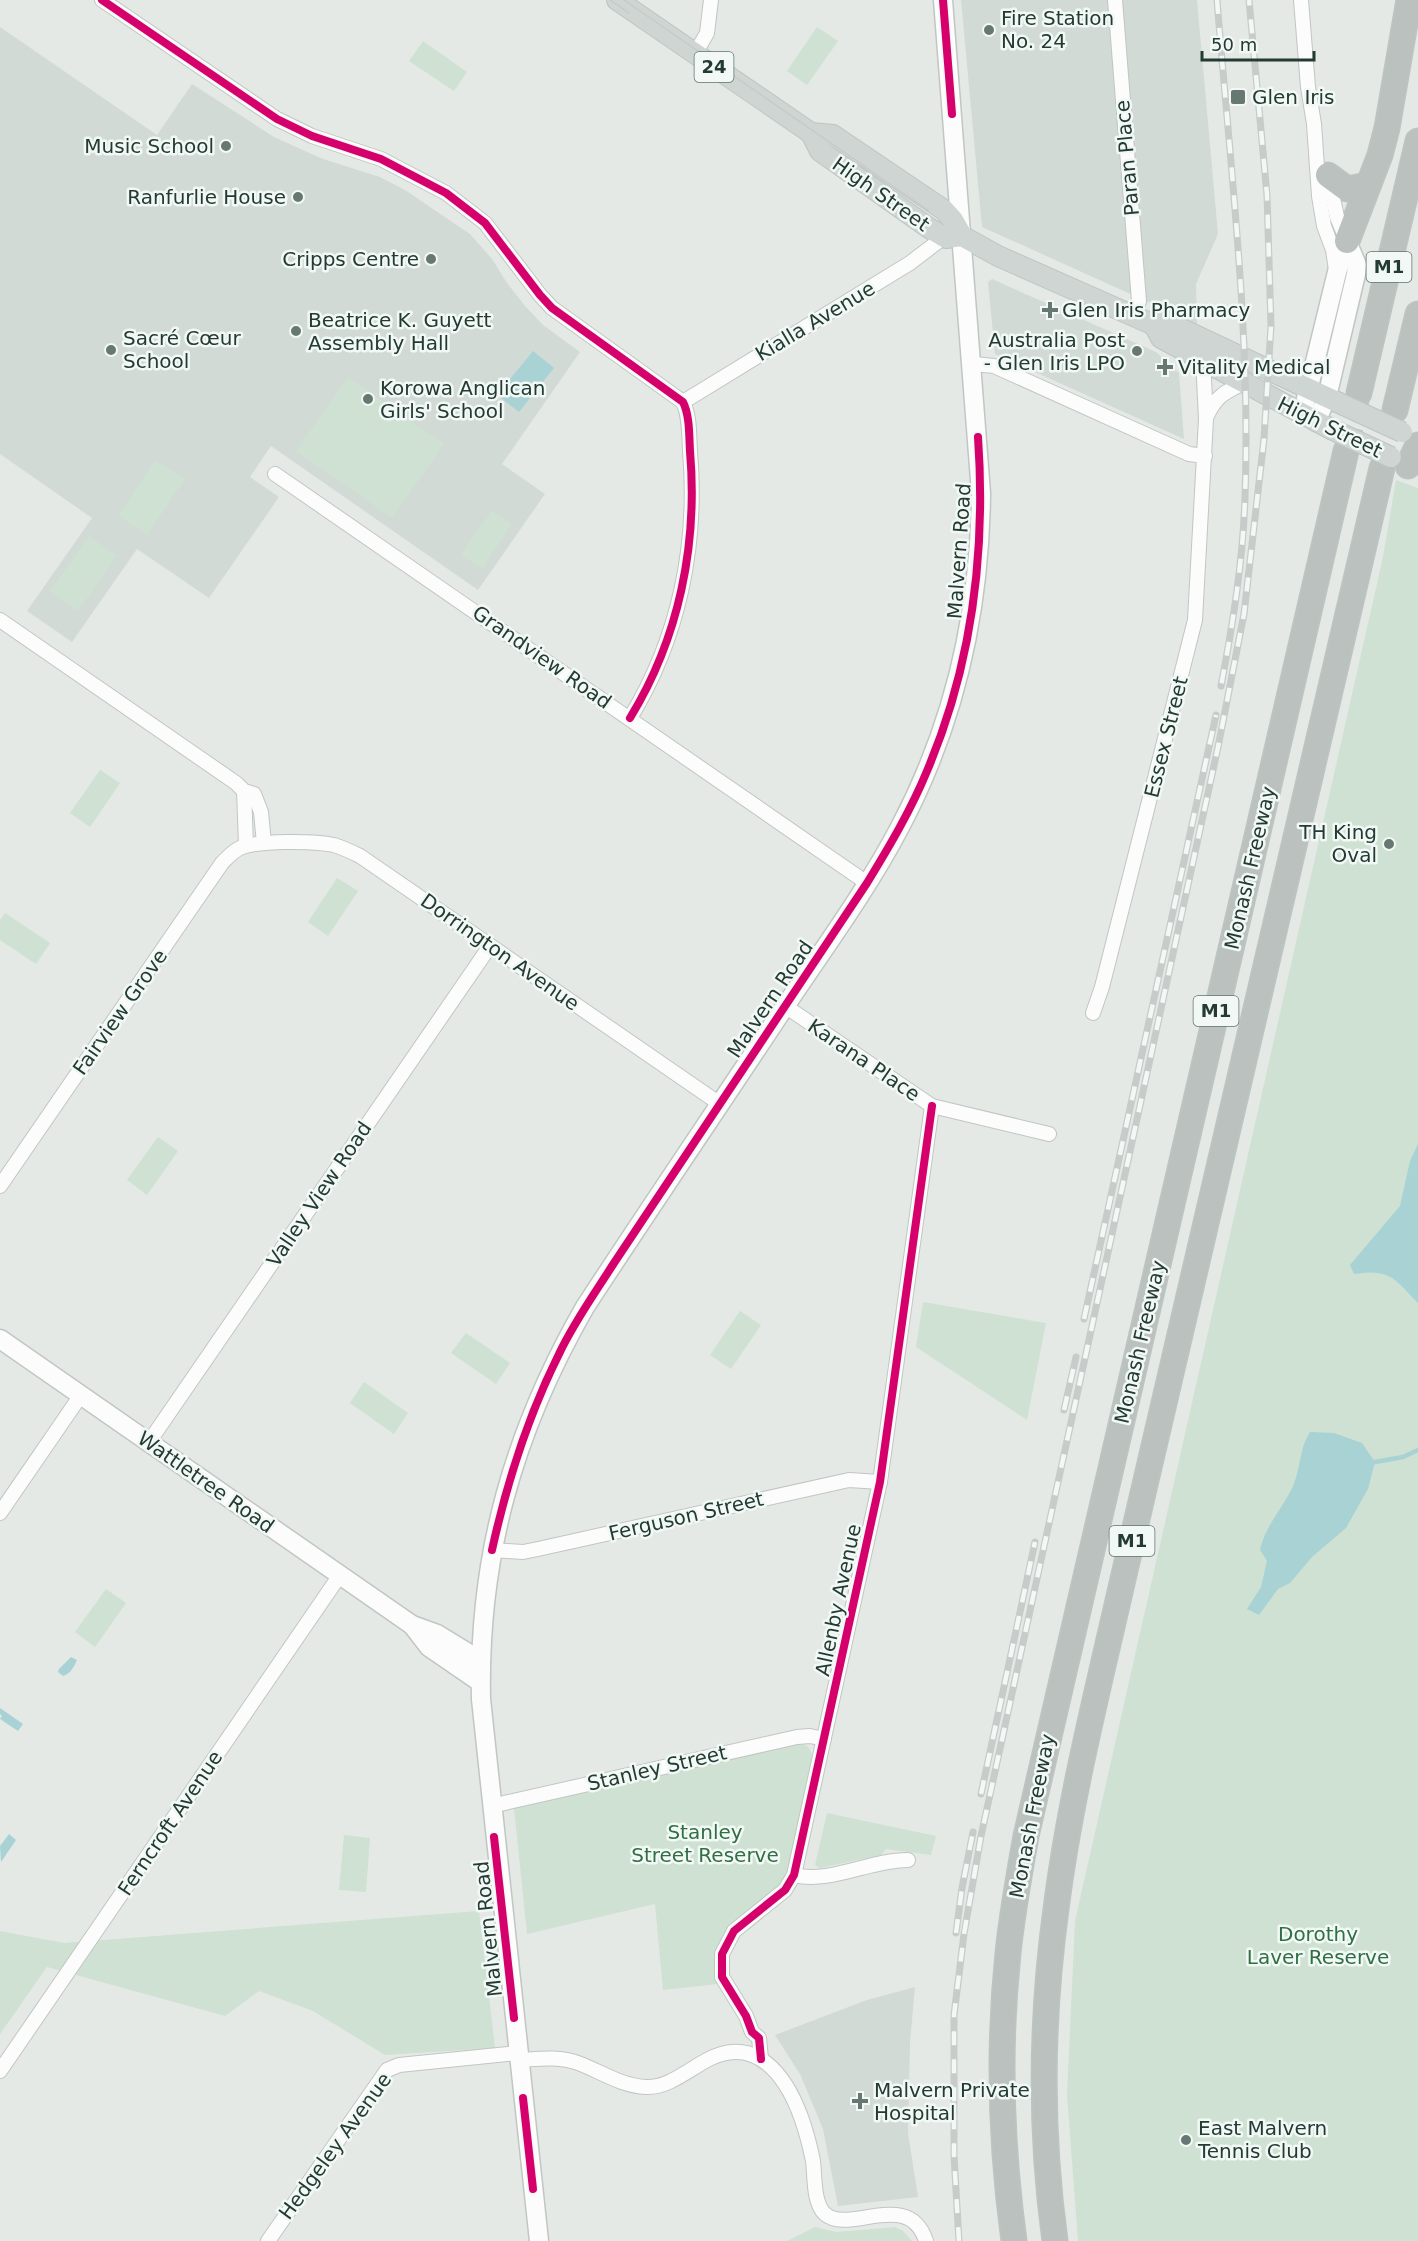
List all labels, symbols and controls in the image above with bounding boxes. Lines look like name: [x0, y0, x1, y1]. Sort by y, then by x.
place label: Fire Station No. 24: [1001, 6, 1114, 53]
marker: Fire Station No. 24: [982, 23, 996, 37]
scale bar: [1202, 24, 1314, 62]
text: 50 m: [1211, 34, 1257, 55]
road number: 24: [694, 52, 734, 82]
place label: Glen Iris: [1252, 85, 1335, 109]
marker: Glen Iris: [1229, 88, 1247, 106]
street label: Paran Place: [1110, 99, 1144, 217]
place label: Music School: [84, 134, 214, 158]
marker: Music School: [219, 139, 233, 153]
street label: High Street: [828, 152, 934, 236]
place label: Ranfurlie House: [127, 185, 286, 209]
marker: Ranfurlie House: [291, 190, 305, 204]
place label: Cripps Centre: [282, 247, 419, 271]
marker: Cripps Centre: [424, 252, 438, 266]
road number: M1: [1366, 252, 1412, 282]
street label: Kialla Avenue: [751, 276, 879, 366]
place label: Glen Iris Pharmacy: [1062, 298, 1250, 322]
marker: Glen Iris Pharmacy: [1043, 303, 1057, 317]
place label: Beatrice K. Guyett Assembly Hall: [308, 308, 492, 355]
marker: Beatrice K. Guyett Assembly Hall: [289, 324, 303, 338]
place label: Sacré Cœur School: [123, 326, 241, 373]
place label: Australia Post - Glen Iris LPO: [984, 328, 1125, 375]
marker: Sacré Cœur School: [104, 343, 118, 357]
marker: Australia Post - Glen Iris LPO: [1130, 344, 1144, 358]
place label: Vitality Medical: [1178, 355, 1331, 379]
marker: Vitality Medical: [1156, 358, 1174, 376]
place label: Korowa Anglican Girls' School: [380, 376, 545, 423]
street label: High Street: [1274, 391, 1386, 463]
marker: Korowa Anglican Girls' School: [361, 392, 375, 406]
street label: Malvern Road: [942, 482, 976, 620]
street label: Grandview Road: [468, 600, 616, 714]
street label: Essex Street: [1139, 674, 1193, 800]
street label: Monash Freeway: [1220, 784, 1280, 952]
place label: TH King Oval: [1298, 820, 1377, 867]
marker: TH King Oval: [1382, 837, 1396, 851]
street label: Dorrington Avenue: [416, 888, 584, 1016]
street label: Malvern Road: [722, 936, 818, 1062]
street label: Fairview Grove: [68, 945, 172, 1079]
road number: M1: [1194, 996, 1238, 1026]
street label: Karana Place: [803, 1014, 925, 1106]
street label: Valley View Road: [262, 1117, 376, 1271]
street label: Monash Freeway: [1110, 1258, 1170, 1426]
street label: Wattletree Road: [133, 1426, 279, 1538]
street label: Ferguson Street: [606, 1486, 766, 1546]
street label: Allenby Avenue: [810, 1522, 866, 1678]
road number: M1: [1110, 1526, 1154, 1556]
street label: Monash Freeway: [1004, 1732, 1060, 1900]
street label: Stanley Street: [585, 1740, 729, 1796]
street label: Ferncroft Avenue: [113, 1746, 227, 1900]
park label: Stanley Street Reserve: [631, 1820, 779, 1867]
street label: Malvern Road: [469, 1860, 507, 1998]
park label: Dorothy Laver Reserve: [1247, 1922, 1389, 1969]
street label: Hedgeley Avenue: [274, 2068, 396, 2224]
place label: Malvern Private Hospital: [874, 2078, 1030, 2125]
marker: Malvern Private Hospital: [851, 2092, 869, 2110]
place label: East Malvern Tennis Club: [1197, 2116, 1327, 2163]
marker: East Malvern Tennis Club: [1179, 2133, 1193, 2147]

